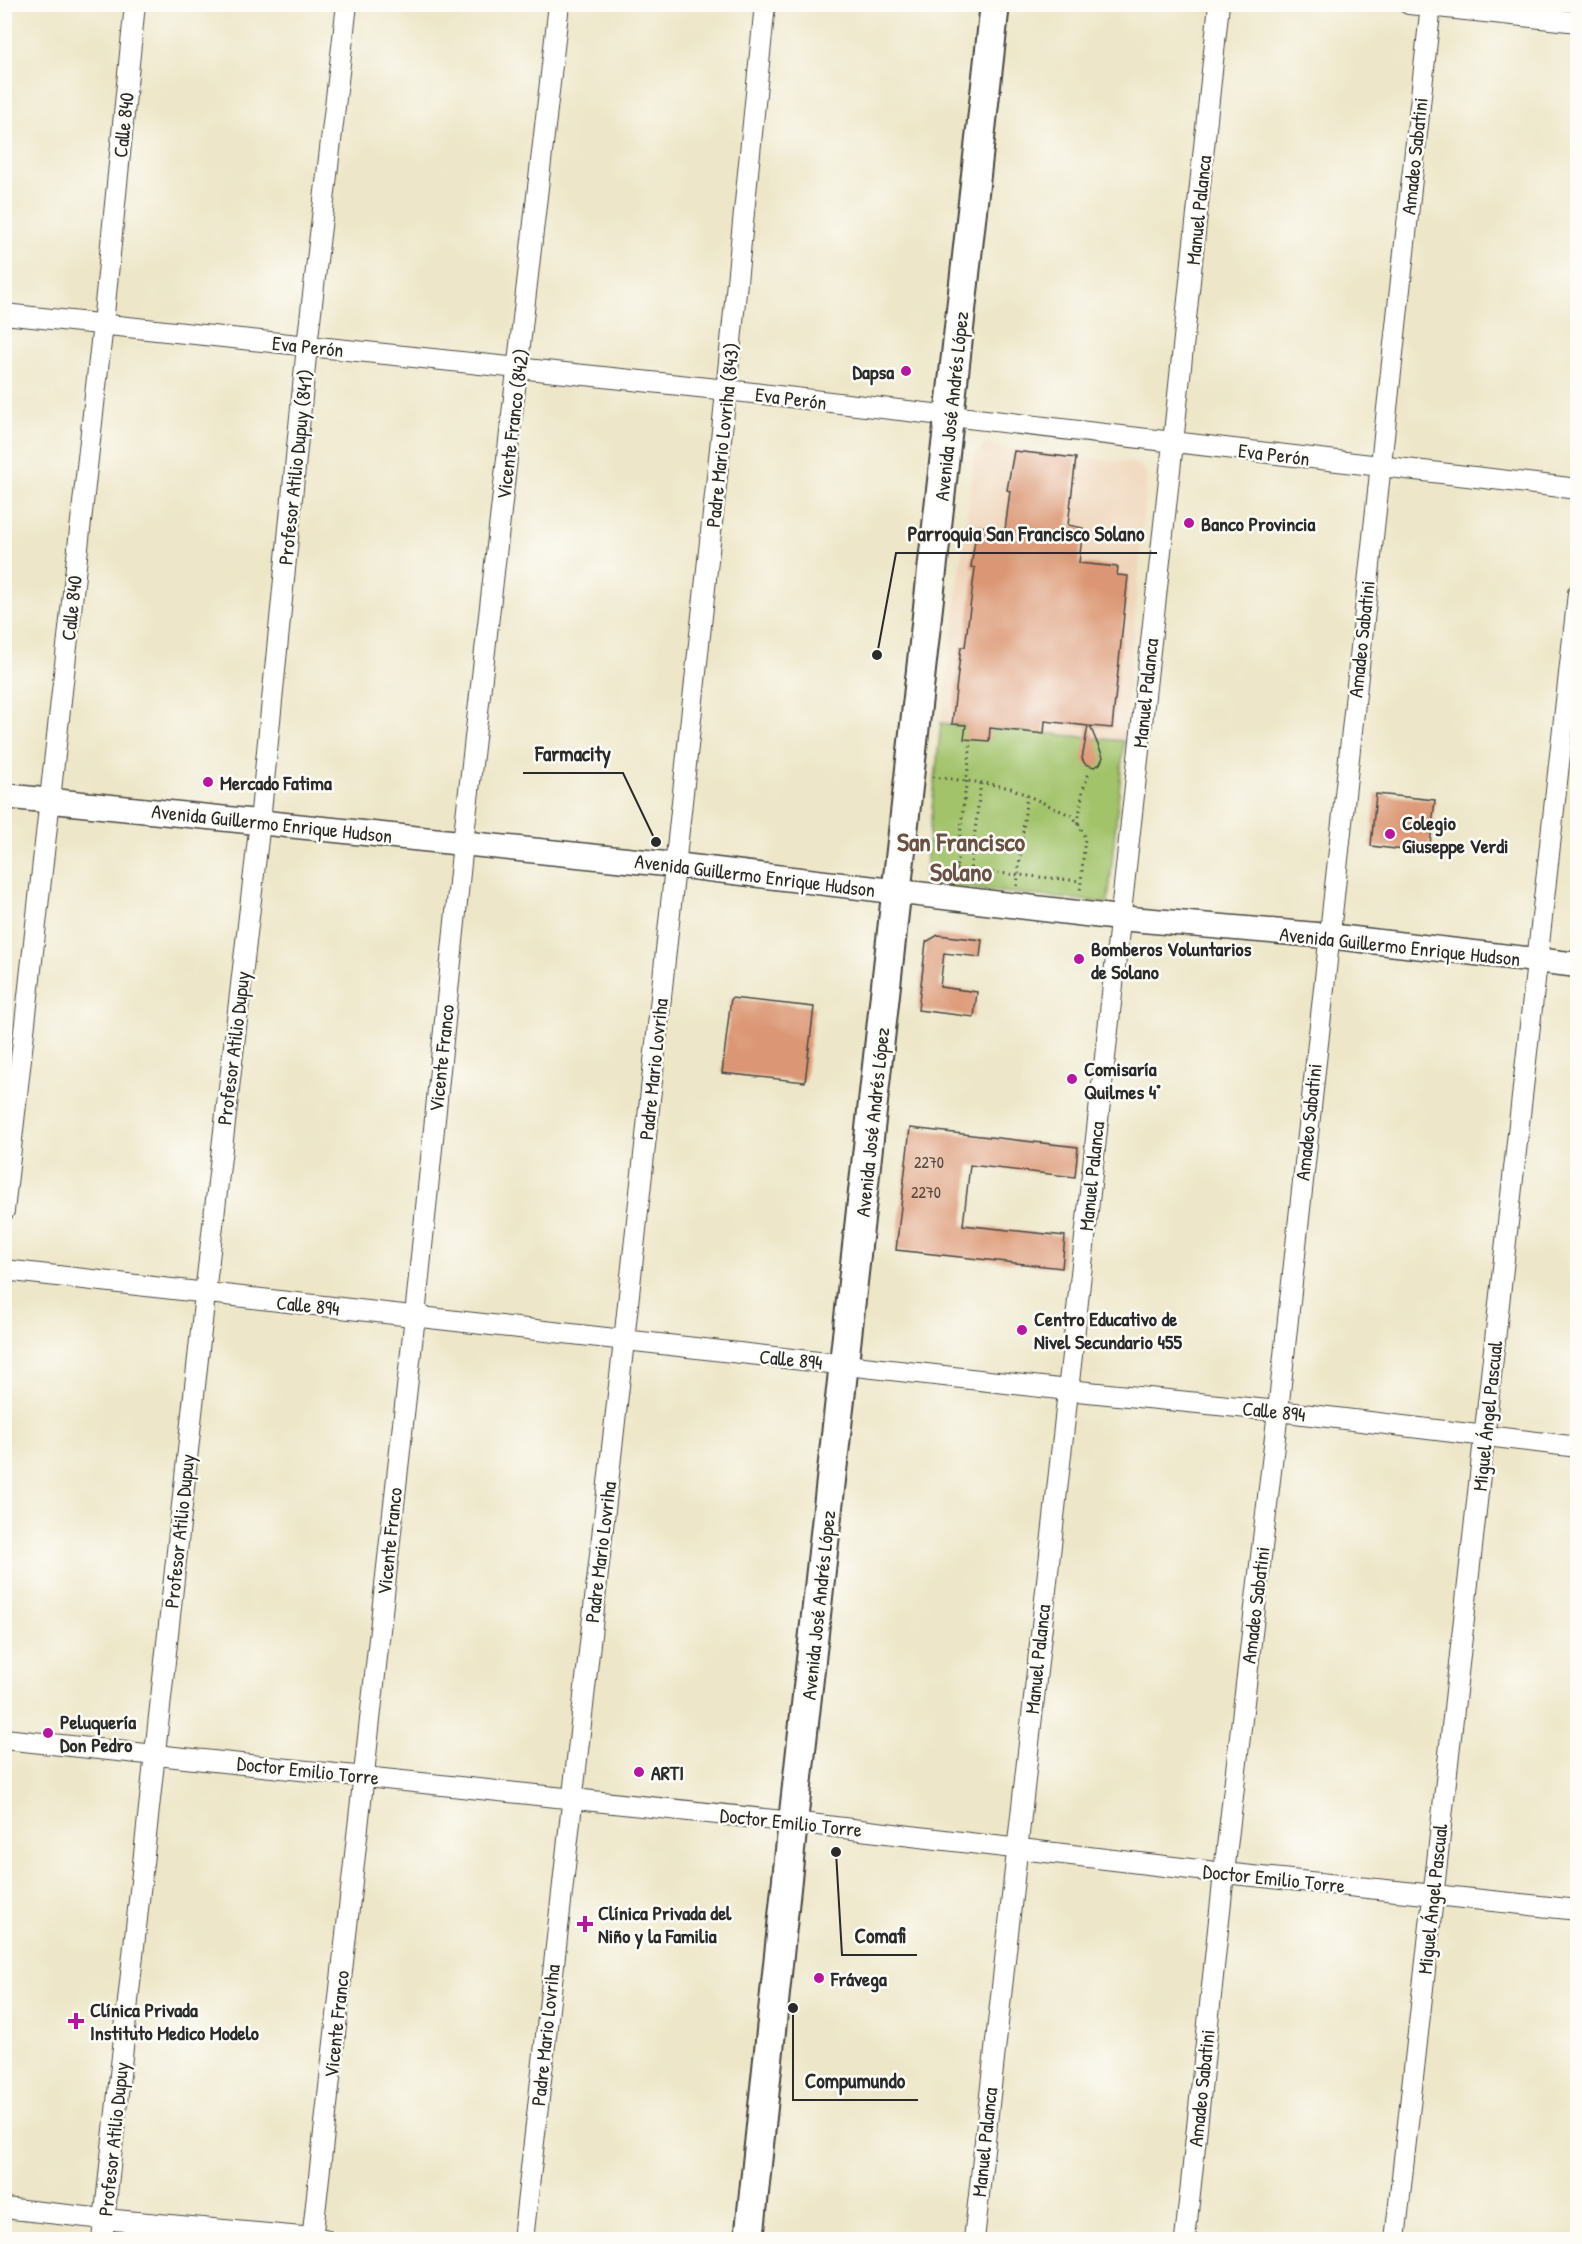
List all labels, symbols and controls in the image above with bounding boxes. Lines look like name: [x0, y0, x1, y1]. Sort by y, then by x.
street label: Calle 840: [106, 91, 140, 159]
street label: Amadeo Sabatini: [1394, 96, 1434, 216]
street label: Manuel Palanca: [1179, 154, 1217, 266]
street label: Avenida José Andrés López: [928, 310, 974, 502]
street label: Eva Perón: [271, 329, 345, 363]
street label: Padre Mario Lovriha (843): [699, 341, 745, 529]
street label: Vicente Franco (842): [489, 347, 535, 501]
place label: Dapsa: [853, 358, 894, 386]
marker: Dapsa: [899, 364, 913, 378]
street label: Profesor Atilio Dupuy (841): [271, 368, 319, 566]
street label: Eva Perón: [754, 380, 828, 416]
street label: Eva Perón: [1237, 436, 1311, 472]
place label: Banco Provincia: [1201, 510, 1316, 537]
callout: Parroquia San Francisco Solano: [896, 514, 1157, 553]
marker: Banco Provincia: [1182, 516, 1196, 530]
text: Parroquia San Francisco Solano: [908, 519, 1145, 549]
street label: Calle 840: [54, 574, 88, 642]
street label: Amadeo Sabatini: [1341, 579, 1381, 699]
street label: Manuel Palanca: [1126, 637, 1164, 749]
callout: Farmacity: [523, 734, 623, 773]
text: Farmacity: [534, 739, 611, 769]
place label: Mercado Fatima: [220, 769, 332, 796]
marker: Mercado Fatima: [201, 775, 215, 789]
street label: Avenida Guillermo Enrique Hudson: [150, 797, 394, 849]
place label: Colegio Giuseppe Verdi: [1402, 809, 1509, 860]
district label: San Francisco Solano: [897, 824, 1026, 889]
marker: Colegio Giuseppe Verdi: [1383, 827, 1397, 841]
street label: Avenida Guillermo Enrique Hudson: [633, 847, 877, 903]
street label: Avenida Guillermo Enrique Hudson: [1278, 920, 1522, 972]
place label: Bomberos Voluntarios de Solano: [1091, 935, 1252, 985]
marker: Bomberos Voluntarios de Solano: [1072, 952, 1086, 966]
street label: Profesor Atilio Dupuy: [210, 970, 256, 1126]
street label: Padre Mario Lovriha: [632, 997, 674, 1141]
street label: Vicente Franco: [422, 1003, 460, 1113]
street label: Avenida José Andrés López: [849, 1026, 895, 1218]
place label: Comisaría Quilmes 4°: [1084, 1055, 1161, 1105]
street label: Amadeo Sabatini: [1288, 1062, 1328, 1182]
marker: Comisaría Quilmes 4°: [1065, 1072, 1079, 1086]
street label: Manuel Palanca: [1072, 1120, 1110, 1232]
house number: 2270: [914, 1151, 944, 1173]
house number: 2270: [911, 1181, 941, 1203]
street label: Calle 894: [275, 1288, 341, 1322]
place label: Centro Educativo de Nivel Secundario 455: [1034, 1305, 1182, 1355]
marker: Centro Educativo de Nivel Secundario 455: [1015, 1323, 1029, 1337]
street label: Miguel Ángel Pascual: [1466, 1339, 1508, 1492]
street label: Calle 894: [758, 1342, 824, 1376]
street label: Calle 894: [1241, 1394, 1307, 1428]
street label: Profesor Atilio Dupuy: [157, 1453, 201, 1609]
street label: Padre Mario Lovriha: [578, 1480, 622, 1624]
street label: Vicente Franco: [370, 1486, 408, 1596]
street label: Avenida José Andrés López: [795, 1509, 841, 1701]
street label: Amadeo Sabatini: [1234, 1545, 1276, 1665]
street label: Manuel Palanca: [1018, 1603, 1056, 1715]
place label: Peluquería Don Pedro: [60, 1708, 136, 1758]
marker: Peluquería Don Pedro: [41, 1726, 55, 1740]
street label: Doctor Emilio Torre: [236, 1749, 380, 1791]
place label: ARTI: [651, 1759, 684, 1786]
marker: ARTI: [632, 1765, 646, 1779]
street label: Doctor Emilio Torre: [719, 1801, 863, 1843]
street label: Miguel Ángel Pascual: [1411, 1822, 1453, 1975]
street label: Doctor Emilio Torre: [1202, 1857, 1346, 1899]
place label: Clínica Privada del Niño y la Familia: [598, 1899, 732, 1950]
marker: Clínica Privada del Niño y la Familia: [576, 1915, 594, 1933]
callout: Comafi: [842, 1916, 917, 1955]
text: Comafi: [855, 1921, 906, 1950]
street label: Padre Mario Lovriha: [524, 1963, 566, 2107]
place label: Frávega: [830, 1965, 887, 1993]
street label: Vicente Franco: [317, 1969, 355, 2079]
marker: Frávega: [812, 1971, 826, 1985]
place label: Clínica Privada Instituto Medico Modelo: [90, 1996, 259, 2046]
marker: Clínica Privada Instituto Medico Modelo: [67, 2012, 85, 2030]
street label: Amadeo Sabatini: [1181, 2028, 1221, 2148]
street label: Profesor Atilio Dupuy: [91, 2061, 135, 2217]
callout: Compumundo: [793, 2061, 918, 2100]
text: Compumundo: [805, 2066, 906, 2096]
street label: Manuel Palanca: [965, 2086, 1003, 2198]

